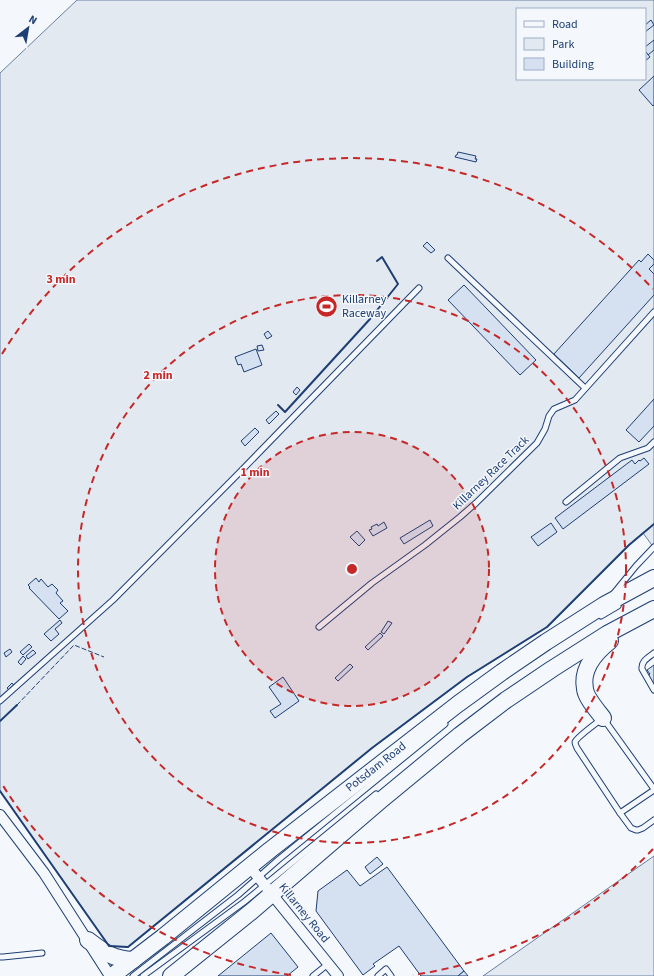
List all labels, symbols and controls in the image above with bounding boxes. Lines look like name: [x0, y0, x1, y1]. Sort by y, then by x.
north arrow: [8, 8, 48, 48]
legend: [516, 8, 646, 80]
text: N: [26, 12, 40, 28]
text: Road: [552, 16, 578, 33]
text: Park: [552, 36, 574, 53]
text: Building: [552, 56, 594, 73]
text: 3 min: [46, 271, 76, 288]
place label: Killarney Raceway: [342, 291, 387, 322]
sports icon: Killarney Raceway: [314, 293, 340, 319]
text: 2 min: [143, 367, 173, 384]
street label: Killarney Race Track: [449, 432, 533, 514]
text: 1 min: [240, 464, 270, 481]
centre of rings: [345, 562, 359, 576]
street label: Potsdam Road: [342, 738, 410, 796]
street label: Killarney Road: [275, 879, 333, 947]

